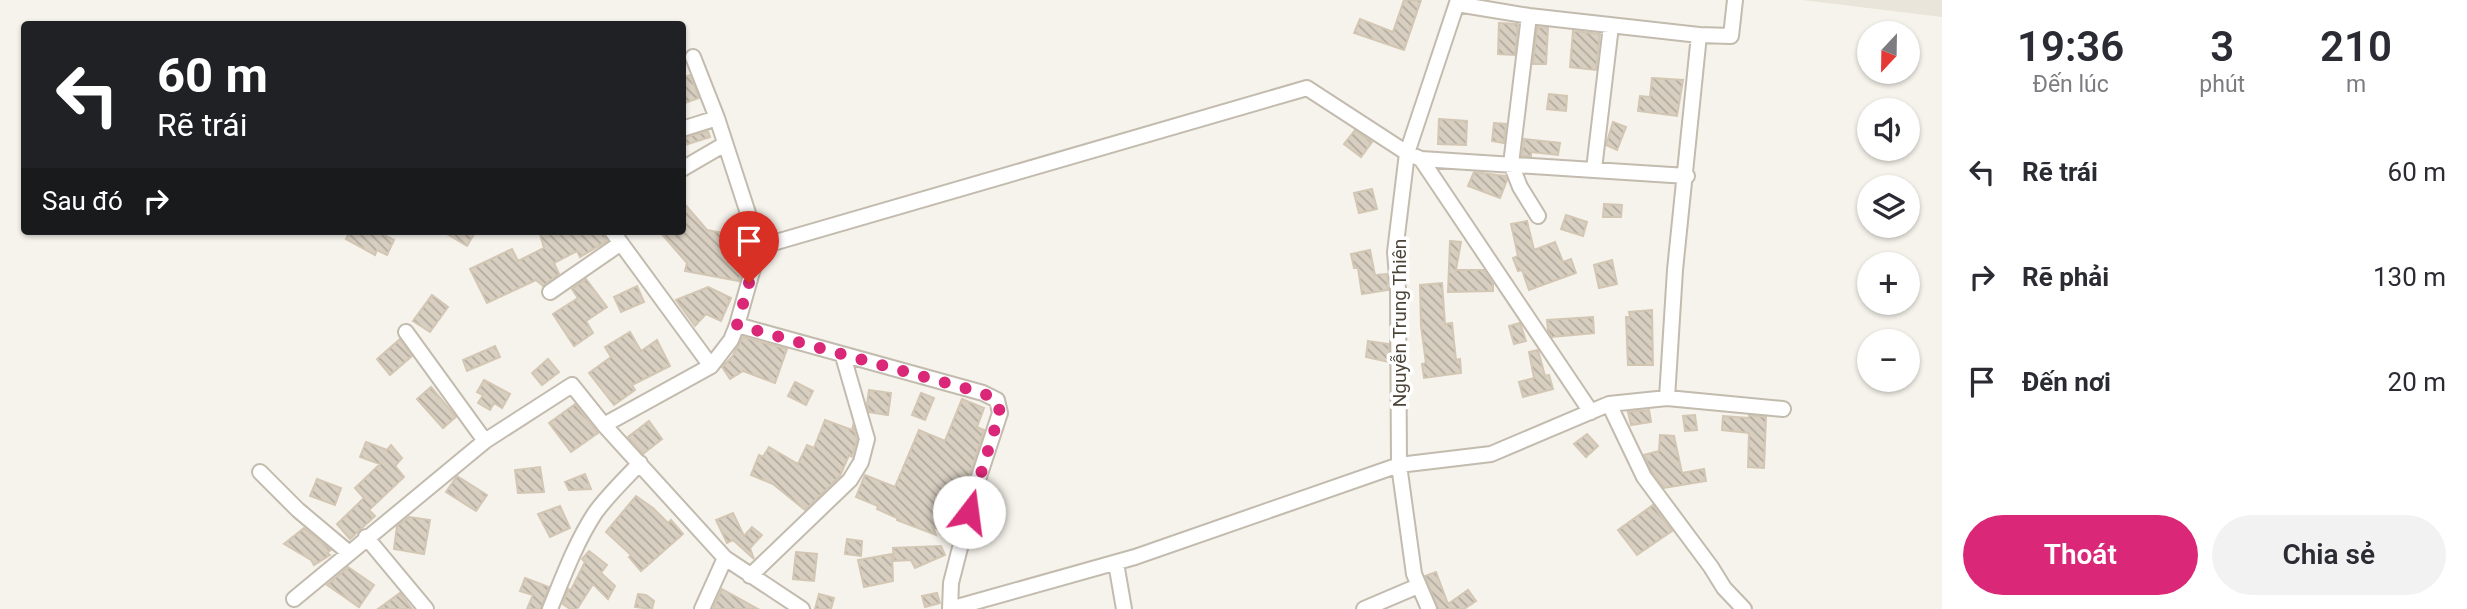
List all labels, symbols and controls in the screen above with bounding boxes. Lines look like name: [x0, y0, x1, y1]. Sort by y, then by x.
north arrow: [1857, 21, 1920, 84]
map controls: [1857, 21, 1920, 392]
text: 19:36: [2017, 22, 2124, 71]
text: 3: [2210, 22, 2234, 71]
text: 210: [2320, 22, 2392, 71]
text: 60 m: [157, 47, 268, 104]
icon: left: [42, 49, 133, 140]
text: Đến lúc: [2032, 71, 2109, 98]
text: phút: [2199, 71, 2245, 98]
text: m: [2346, 71, 2366, 98]
button: sound: [1857, 98, 1920, 161]
text: Rẽ trái: [157, 106, 248, 144]
icon: left: [1963, 153, 2001, 191]
text: Rẽ trái: [2022, 157, 2098, 187]
text: 60 m: [2388, 157, 2446, 187]
button: layers: [1857, 175, 1920, 238]
icon: right: [137, 182, 175, 220]
text: Sau đó: [42, 186, 123, 216]
pin: [719, 211, 779, 283]
icon: arrive: [730, 222, 768, 260]
street label: Nguyễn Trung Thiên: [1388, 239, 1411, 407]
button: +: [1857, 252, 1920, 315]
icon: right: [1963, 258, 2001, 296]
text: Rẽ phải: [2022, 262, 2109, 292]
text: 130 m: [2373, 262, 2446, 292]
button: −: [1857, 329, 1920, 392]
icon: arrive: [1963, 363, 2001, 401]
text: Đến nơi: [2022, 367, 2111, 397]
text: 20 m: [2388, 367, 2446, 397]
position arrow: [932, 475, 1006, 549]
button: Thoát: [1963, 515, 2198, 595]
button: Chia sẻ: [2212, 515, 2446, 595]

